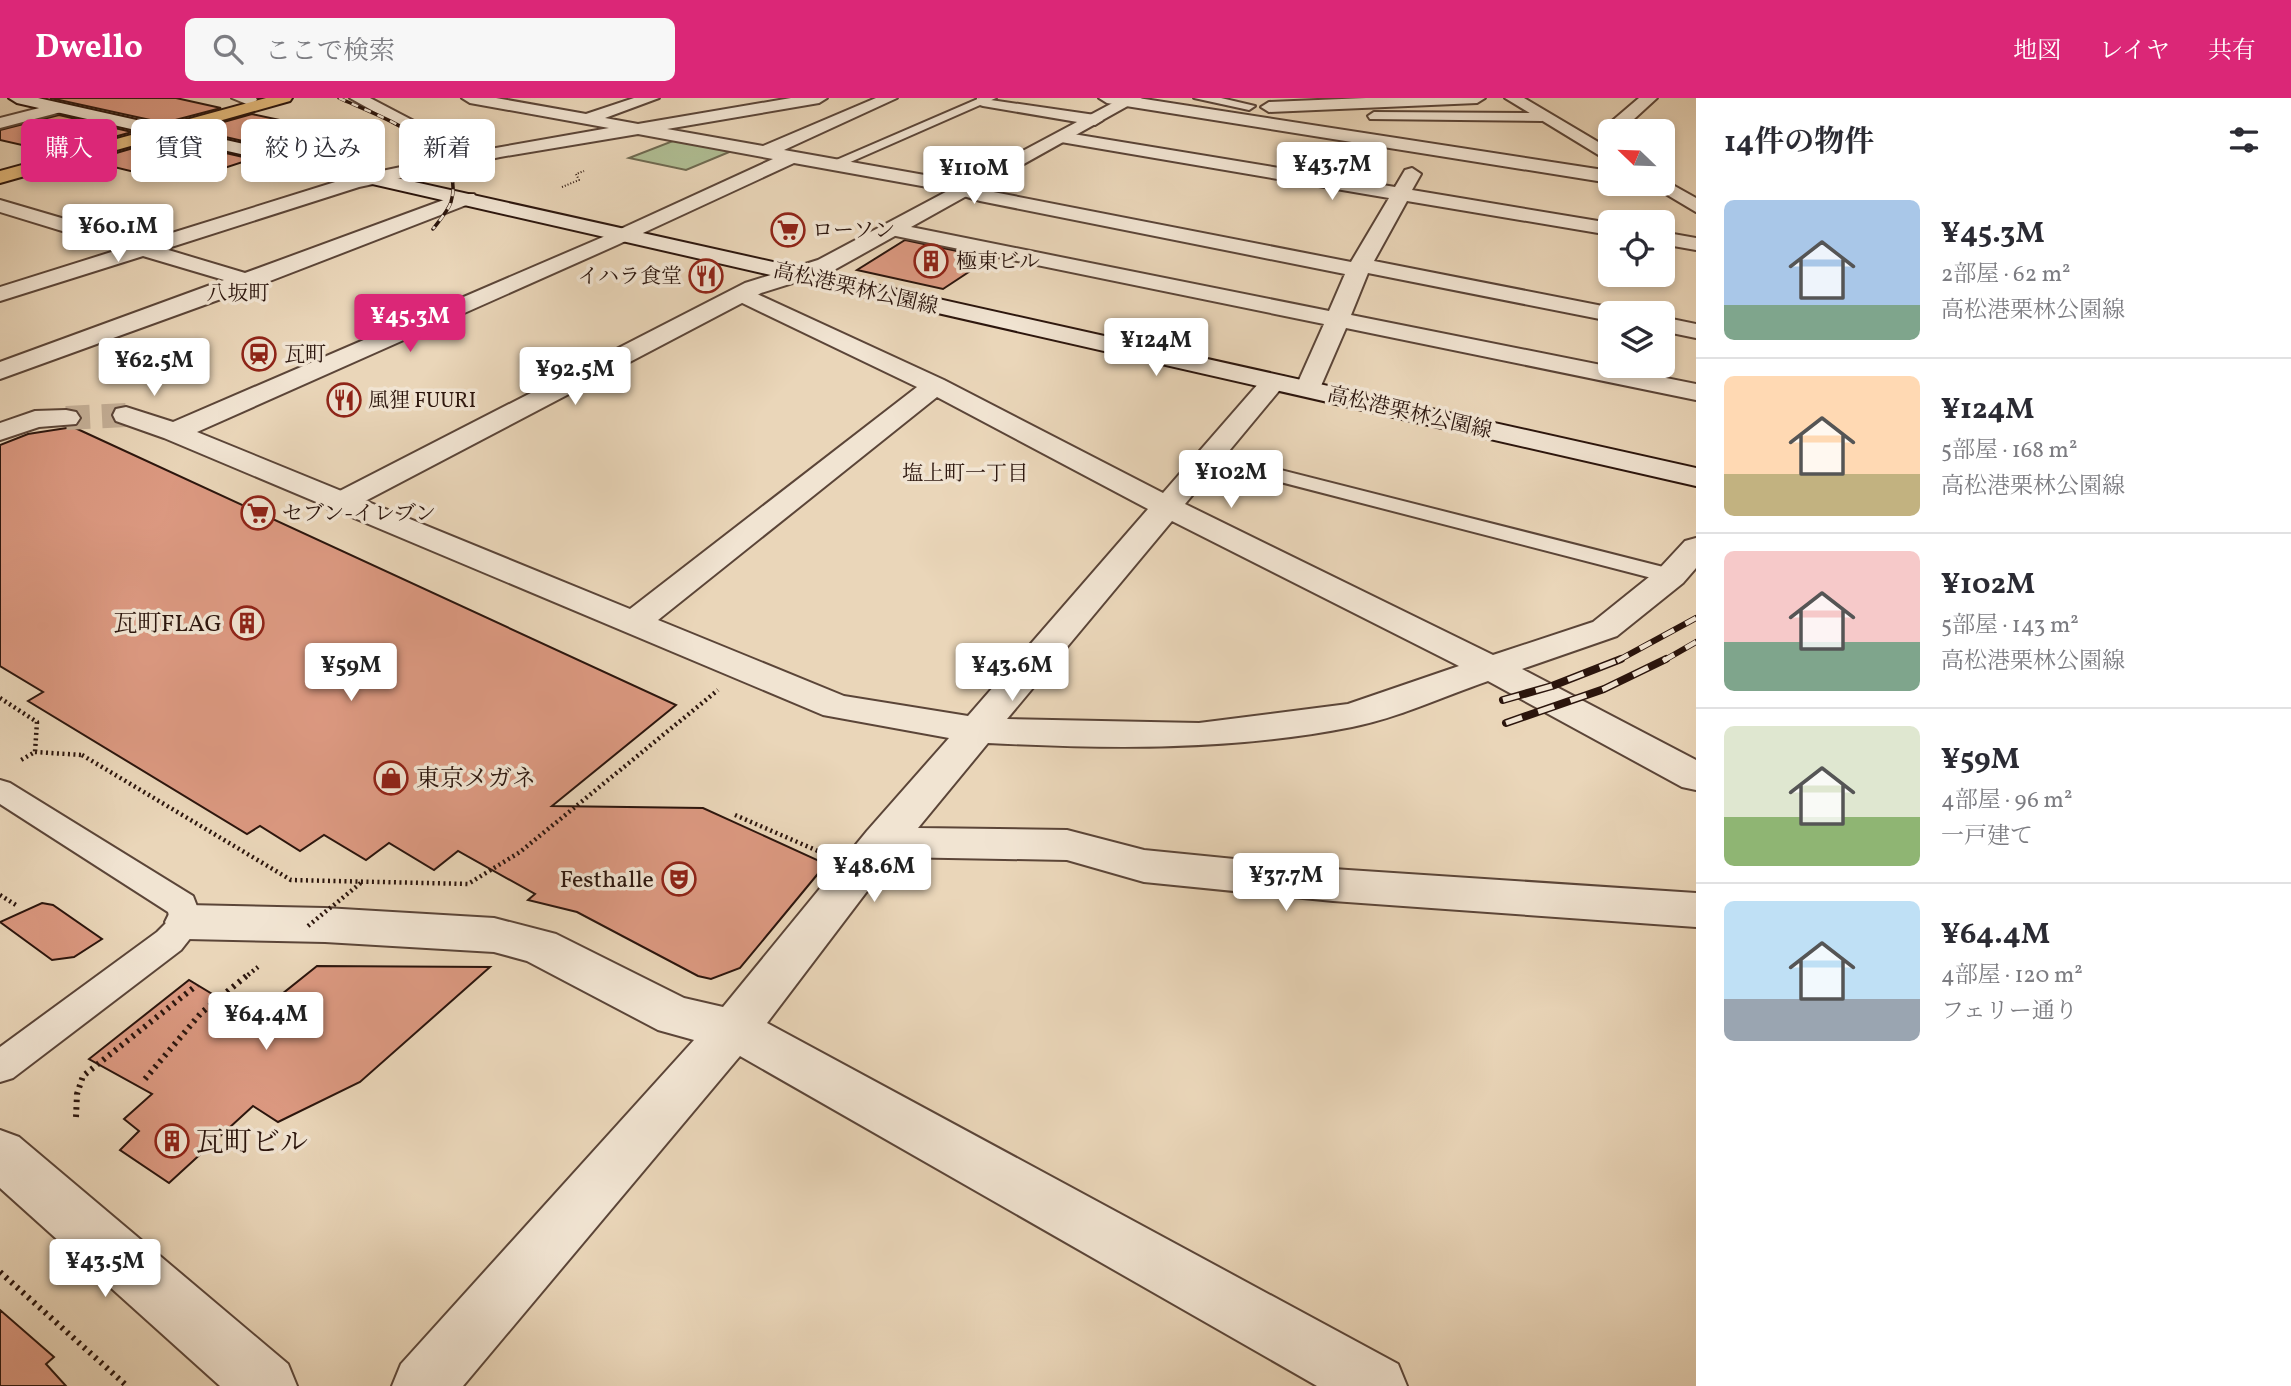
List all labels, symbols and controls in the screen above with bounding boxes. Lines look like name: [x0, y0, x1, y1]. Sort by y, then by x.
search box: [185, 18, 675, 81]
text: Dwello: [35, 26, 143, 72]
icon: search: [209, 30, 247, 68]
text: ここで検索: [265, 34, 395, 70]
text: 地図: [2013, 35, 2061, 69]
text: レイヤ: [2099, 35, 2170, 69]
text: 共有: [2208, 35, 2256, 69]
chip: 購入: [21, 119, 117, 182]
chip: 賃貸: [131, 119, 227, 182]
chip: 絞り込み: [241, 119, 385, 182]
chip: 新着: [399, 119, 495, 182]
north arrow: [1598, 119, 1675, 196]
map controls: [1598, 119, 1675, 378]
icon: filters: [2225, 121, 2263, 159]
text: 14件の物件: [1724, 122, 1874, 164]
pin: ¥43.7M: [1275, 142, 1389, 202]
pin: ¥110M: [925, 146, 1023, 206]
text: ¥43.7M: [1293, 149, 1371, 181]
text: ¥110M: [939, 153, 1009, 185]
pin: ¥60.1M: [61, 204, 175, 264]
button: locate: [1598, 210, 1675, 287]
text: ¥60.1M: [78, 211, 158, 243]
supermarket icon: ローソン: [769, 211, 807, 249]
text: ¥45.3M: [1941, 213, 2044, 255]
place label: ローソン: [812, 217, 895, 246]
icon: home: [1780, 228, 1864, 312]
building icon: 極東ビル: [912, 242, 950, 280]
place label: 極東ビル: [956, 248, 1040, 277]
street label: 高松港栗林公園線: [771, 256, 941, 322]
restaurant icon: イハラ食堂: [687, 257, 725, 295]
text: 2部屋 · 62 m²: [1941, 259, 2071, 291]
place label: イハラ食堂: [577, 263, 682, 292]
district label: 八坂町: [207, 280, 270, 309]
pin: ¥45.3M: [353, 294, 467, 354]
text: 高松港栗林公園線: [1941, 295, 2125, 327]
text: ¥45.3M: [370, 301, 450, 333]
button: layers: [1598, 301, 1675, 378]
pin: ¥124M: [1107, 318, 1205, 378]
text: ¥124M: [1120, 325, 1192, 357]
station icon: 瓦町: [240, 335, 278, 373]
pin: ¥62.5M: [97, 338, 211, 398]
place label: 瓦町: [284, 341, 326, 370]
text: ¥62.5M: [115, 345, 193, 377]
pin: ¥92.5M: [518, 348, 632, 407]
text: ¥92.5M: [536, 354, 614, 386]
street label: 高松港栗林公園線: [1325, 380, 1495, 446]
restaurant icon: 風狸 FUURI: [325, 381, 363, 419]
place label: 風狸 FUURI: [368, 387, 476, 416]
text: ¥124M: [1941, 389, 2034, 431]
icon: home: [1780, 404, 1864, 488]
text: 5部屋 · 168 m²: [1941, 435, 2077, 467]
pin: ¥102M: [1182, 450, 1280, 510]
text: ¥102M: [1195, 457, 1267, 489]
district label: 塩上町一丁目: [902, 460, 1028, 489]
text: 高松港栗林公園線: [1941, 471, 2125, 503]
supermarket icon: セブン-イレブン: [239, 494, 277, 532]
place label: セブン-イレブン: [282, 500, 436, 529]
text: ¥102M: [1941, 564, 2035, 606]
icon: home: [1780, 579, 1864, 663]
building icon: 瓦町FLAG: [228, 604, 266, 642]
place label: 瓦町FLAG: [113, 608, 222, 642]
text: 5部屋 · 143 m²: [1941, 610, 2079, 642]
pin: ¥59M: [310, 644, 392, 703]
pin: ¥43.6M: [955, 644, 1069, 703]
text: 高松港栗林公園線: [1941, 646, 2125, 678]
text: ¥59M: [321, 650, 381, 682]
text: ¥43.6M: [972, 650, 1052, 682]
text: ¥59M: [1941, 739, 2020, 781]
icon: home: [1780, 754, 1864, 838]
shop icon: 東京メガネ: [372, 759, 410, 797]
place label: 東京メガネ: [416, 763, 536, 797]
text: 4部屋 · 96 m²: [1941, 785, 2072, 817]
text: 一戸建て: [1941, 821, 2033, 853]
pin: ¥48.6M: [817, 844, 931, 904]
text: ¥48.6M: [833, 851, 915, 883]
pin: ¥37.7M: [1229, 854, 1343, 913]
theatre icon: Festhalle: [660, 860, 698, 898]
text: ¥37.7M: [1249, 860, 1323, 892]
place label: Festhalle: [560, 864, 654, 898]
text: ¥64.4M: [1941, 914, 2050, 956]
icon: home: [1780, 929, 1864, 1013]
text: 4部屋 · 120 m²: [1941, 960, 2083, 992]
pin: ¥64.4M: [209, 992, 323, 1052]
text: フェリー通り: [1941, 996, 2078, 1028]
text: ¥64.4M: [224, 999, 308, 1031]
building icon: 瓦町ビル: [153, 1122, 191, 1160]
place label: 瓦町ビル: [196, 1124, 308, 1163]
pin: ¥43.5M: [48, 1240, 162, 1299]
text: ¥43.5M: [66, 1246, 145, 1278]

